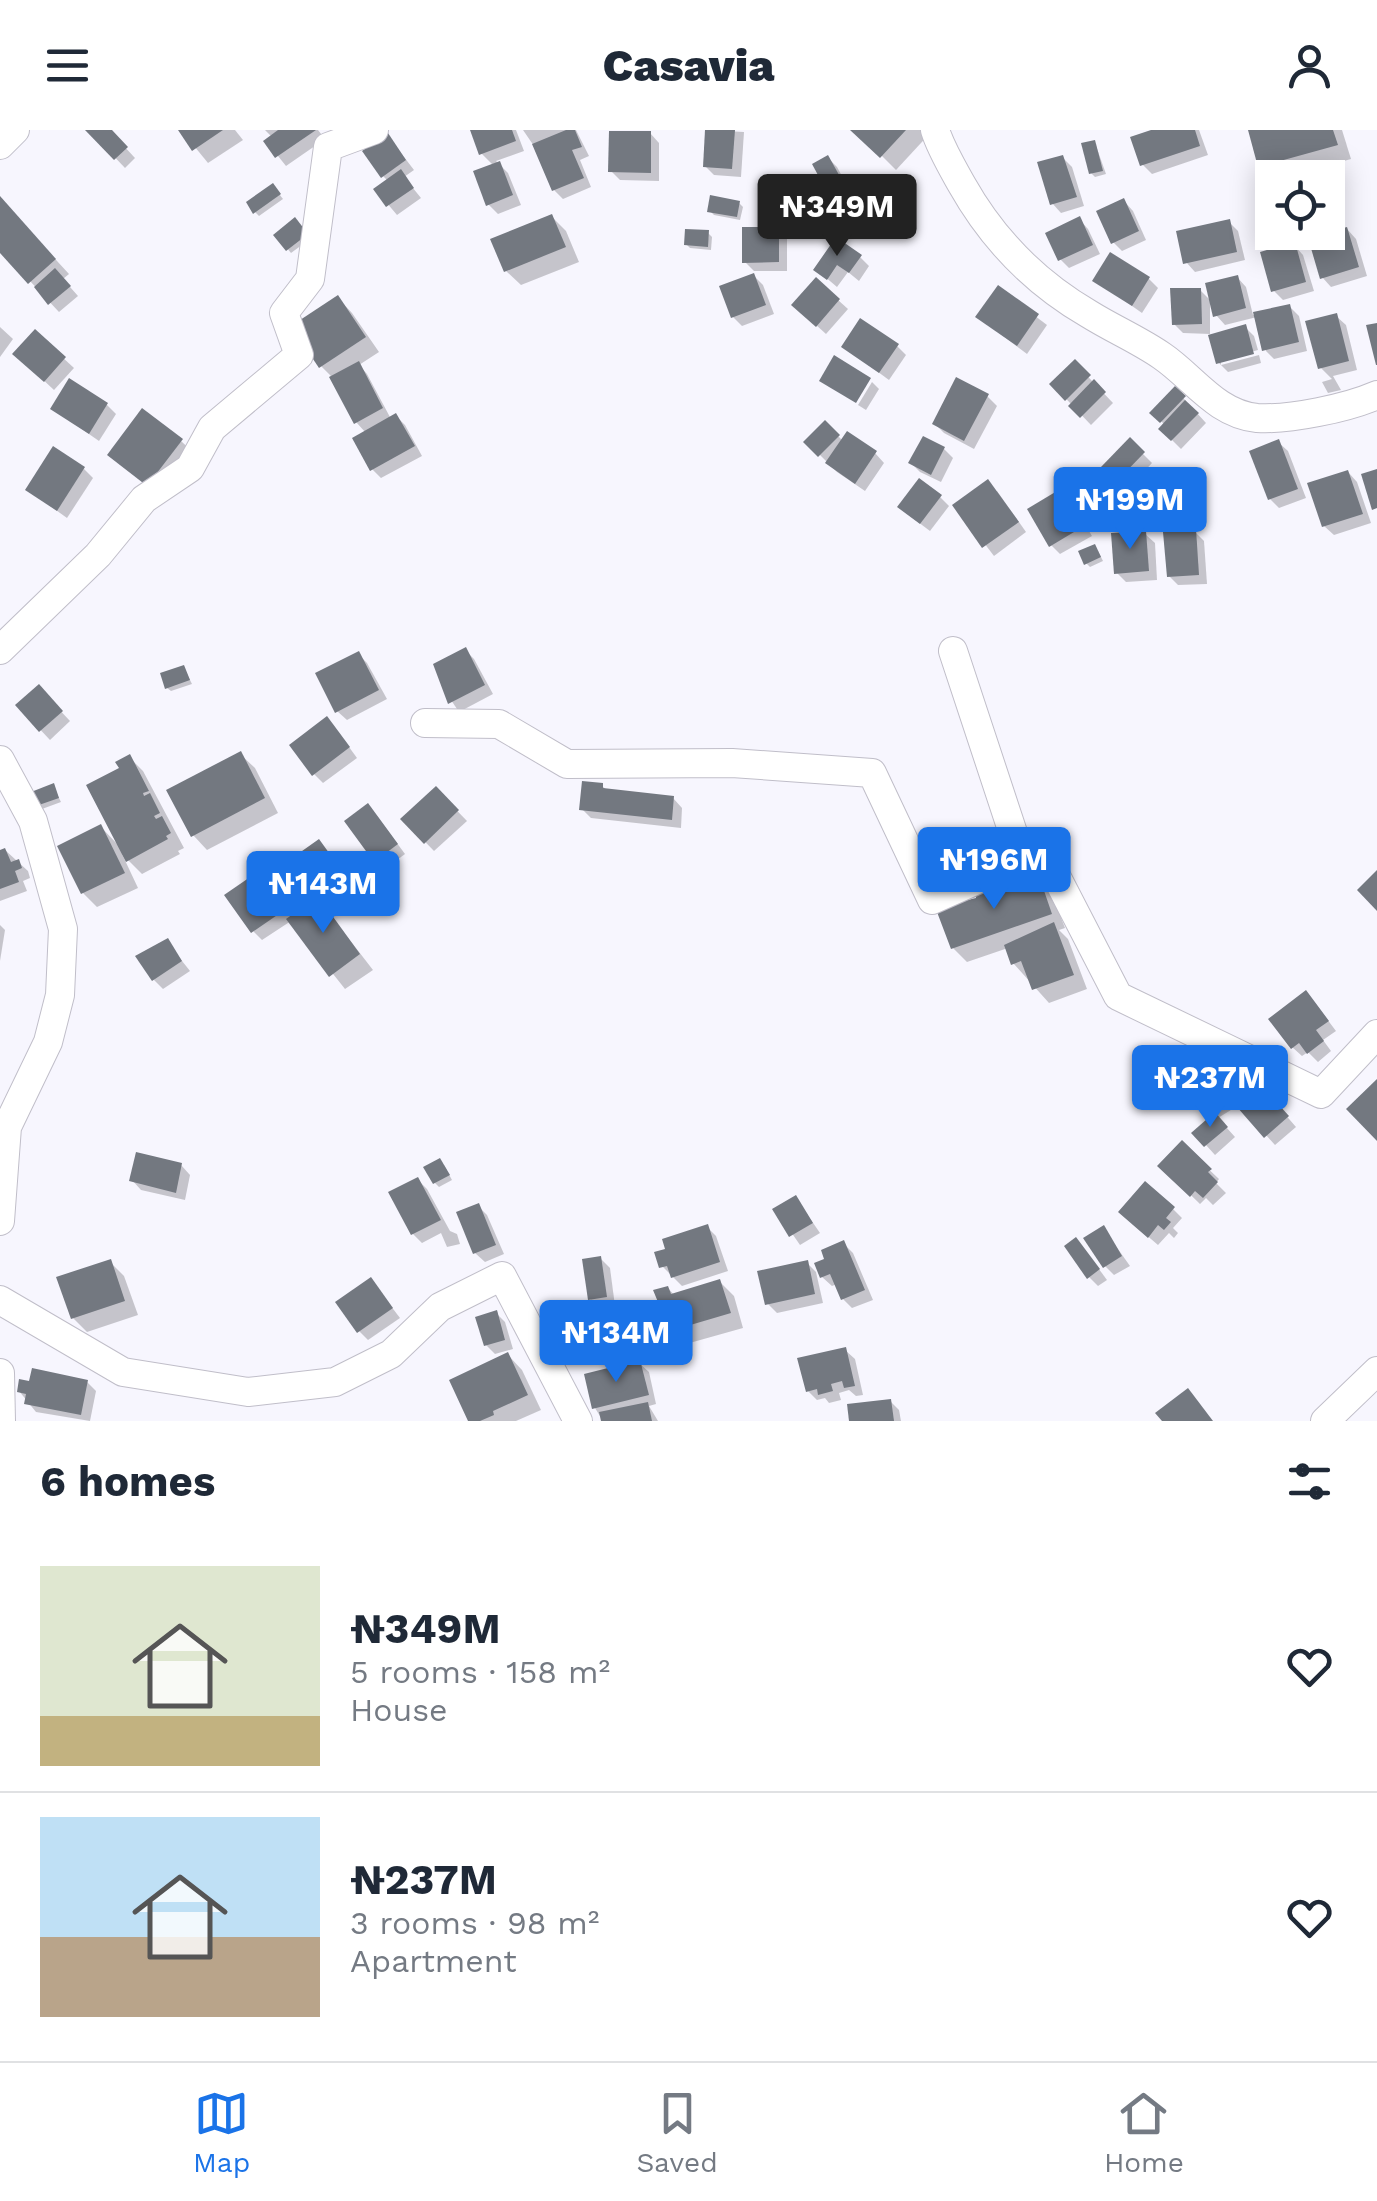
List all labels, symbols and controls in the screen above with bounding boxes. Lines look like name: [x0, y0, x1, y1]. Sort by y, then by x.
icon: menu: [40, 38, 95, 93]
icon: person: [1282, 38, 1337, 93]
text: Casavia: [603, 39, 774, 92]
map controls: [1255, 160, 1345, 250]
button: locate: [1255, 160, 1345, 250]
pin: ₦349M: [767, 174, 907, 259]
text: ₦349M: [780, 187, 894, 225]
pin: ₦199M: [1060, 467, 1200, 552]
text: ₦199M: [1076, 480, 1184, 518]
pin: ₦196M: [924, 827, 1064, 912]
text: ₦196M: [940, 840, 1048, 878]
pin: ₦143M: [253, 851, 393, 936]
text: ₦143M: [269, 864, 377, 902]
pin: ₦237M: [1140, 1045, 1280, 1130]
text: ₦237M: [1154, 1058, 1266, 1096]
pin: ₦134M: [546, 1300, 686, 1385]
text: ₦134M: [562, 1313, 670, 1351]
icon: filters: [1282, 1454, 1337, 1509]
text: 6 homes: [40, 1457, 215, 1506]
text: ₦349M: [350, 1604, 501, 1653]
icon: home: [120, 1606, 240, 1726]
icon: heart: [1282, 1639, 1337, 1694]
text: 5 rooms · 158 m²: [350, 1653, 610, 1691]
text: House: [350, 1691, 448, 1729]
text: ₦237M: [350, 1855, 497, 1904]
icon: home: [120, 1857, 240, 1977]
icon: heart: [1282, 1890, 1337, 1945]
text: 3 rooms · 98 m²: [350, 1904, 599, 1942]
text: Apartment: [350, 1942, 517, 1980]
tab: Map: [193, 2086, 250, 2179]
tab: Saved: [636, 2086, 718, 2179]
tab: Home: [1104, 2086, 1184, 2179]

